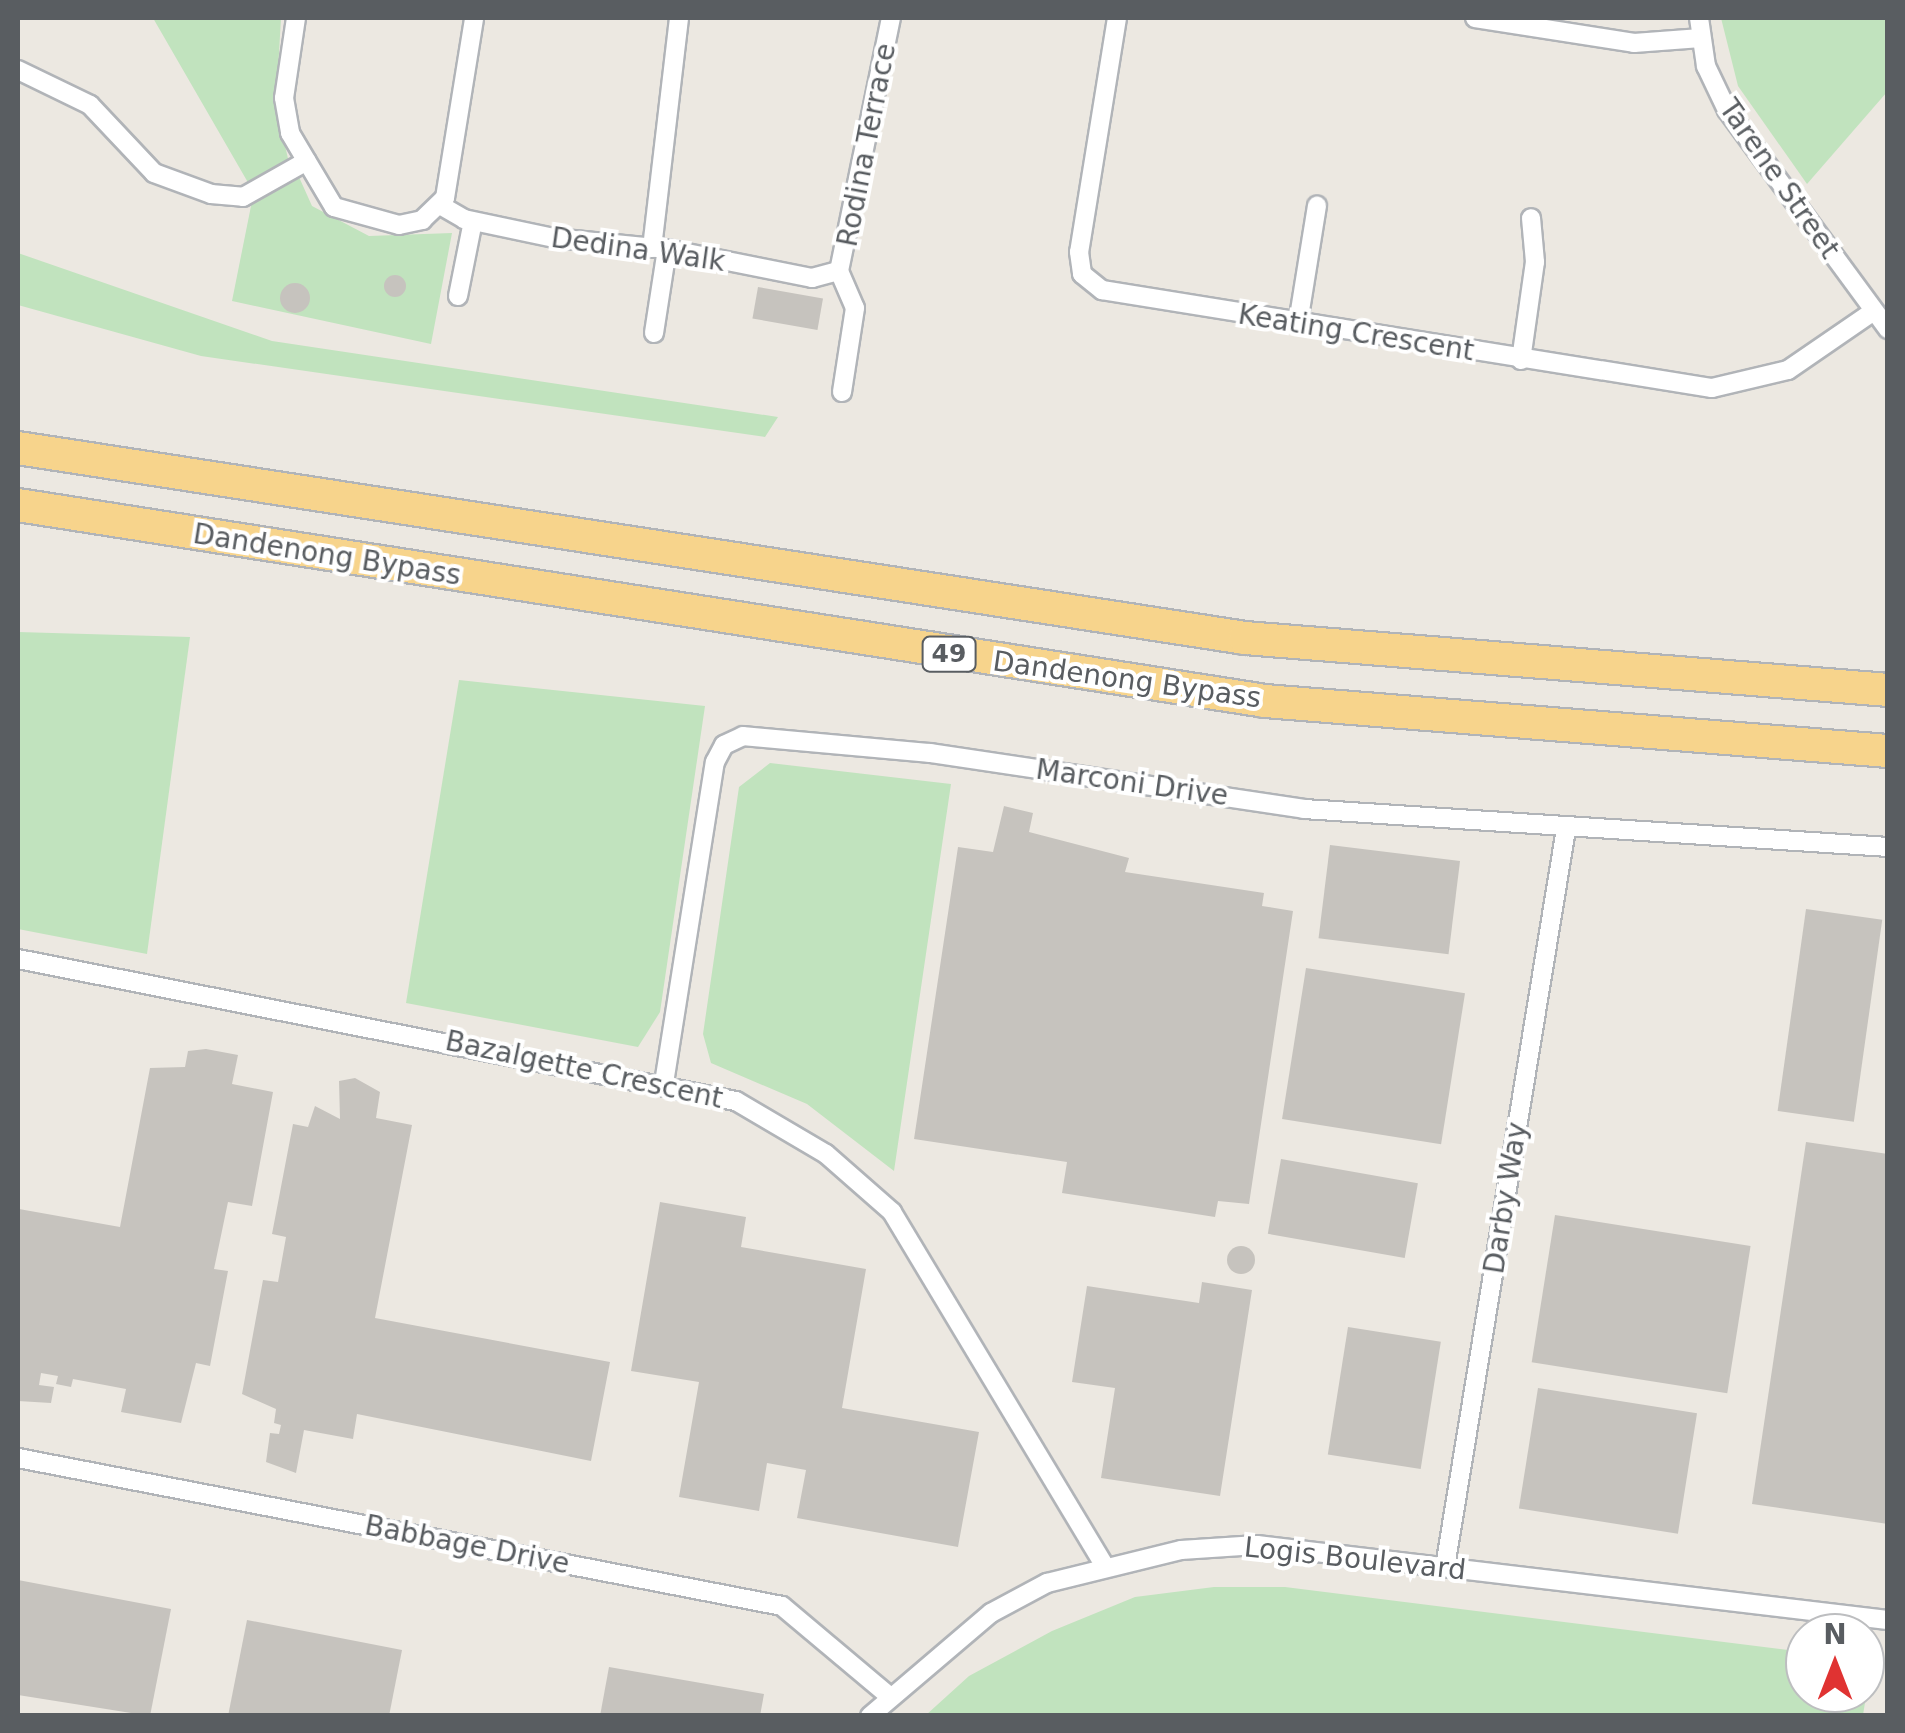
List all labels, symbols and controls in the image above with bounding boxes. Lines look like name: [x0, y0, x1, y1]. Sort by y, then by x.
street label: Rodina Terrace: [831, 40, 903, 250]
street label: Tarene Street: [1712, 93, 1846, 265]
street label: Dedina Walk: [549, 221, 727, 279]
street label: Keating Crescent: [1236, 298, 1476, 368]
street label: Dandenong Bypass: [191, 517, 463, 593]
road number: 49: [922, 634, 976, 674]
street label: Dandenong Bypass: [991, 645, 1263, 715]
street label: Marconi Drive: [1034, 753, 1230, 813]
street label: Bazalgette Crescent: [442, 1024, 726, 1116]
street label: Darby Way: [1477, 1120, 1535, 1276]
street label: Babbage Drive: [362, 1509, 572, 1581]
street label: Logis Boulevard: [1242, 1531, 1468, 1587]
north arrow: [1785, 1613, 1885, 1713]
text: N: [1823, 1618, 1847, 1651]

